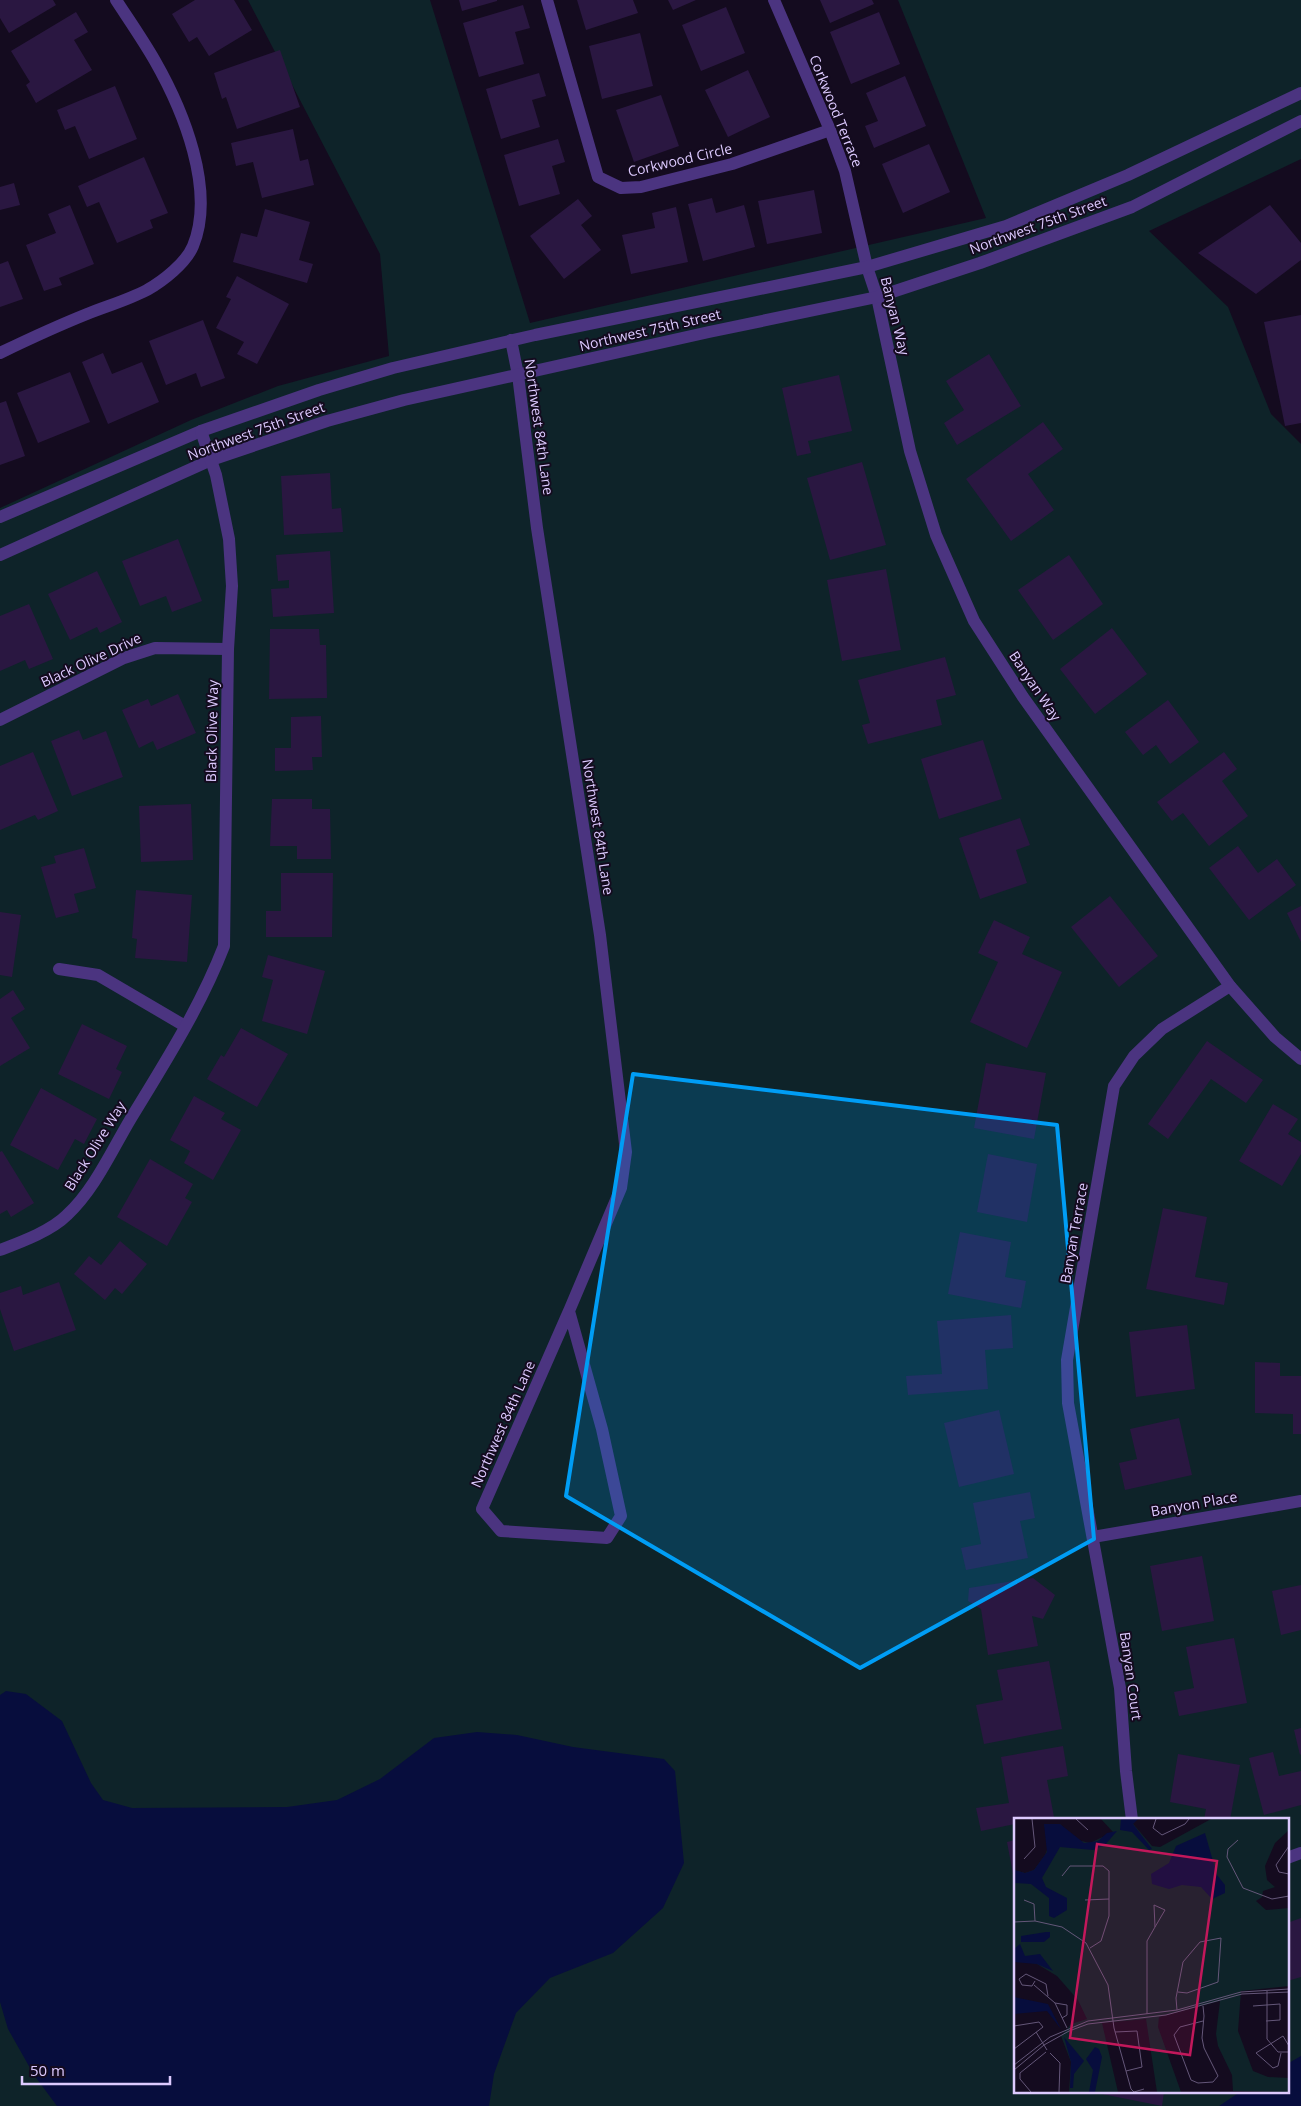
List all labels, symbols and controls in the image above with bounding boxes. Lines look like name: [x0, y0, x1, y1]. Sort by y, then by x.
street label: Corkwood Terrace: [805, 52, 868, 170]
street label: Corkwood Circle: [626, 138, 734, 181]
street label: Northwest 75th Street: [967, 191, 1109, 258]
street label: Banyan Way: [877, 275, 915, 358]
street label: Northwest 75th Street: [577, 304, 722, 355]
street label: Northwest 84th Lane: [521, 358, 558, 496]
street label: Northwest 75th Street: [185, 397, 327, 464]
street label: Black Olive Drive: [37, 628, 144, 691]
street label: Banyan Way: [1005, 647, 1066, 725]
street label: Black Olive Way: [201, 679, 222, 782]
street label: Northwest 84th Lane: [578, 758, 619, 896]
street label: Black Olive Way: [59, 1097, 130, 1194]
street label: Banyan Terrace: [1055, 1181, 1092, 1285]
street label: Northwest 84th Lane: [466, 1357, 539, 1490]
street label: Banyon Place: [1149, 1487, 1239, 1520]
street label: Banyan Court: [1116, 1631, 1147, 1721]
inset map: [1014, 1818, 1288, 2094]
scale bar: [22, 2054, 170, 2086]
text: 50 m: [30, 2060, 65, 2080]

